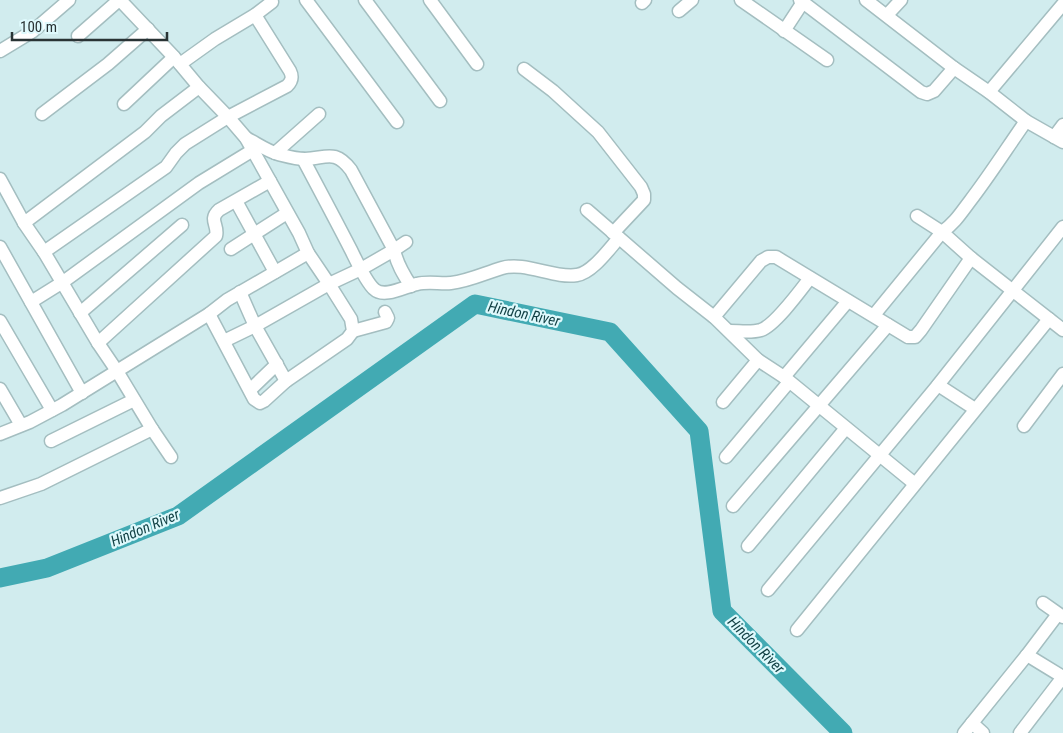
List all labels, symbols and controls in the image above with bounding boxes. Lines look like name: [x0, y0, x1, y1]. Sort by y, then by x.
scale bar: [12, 10, 168, 42]
text: 100 m: [20, 18, 57, 36]
water label: Hindon River: [487, 298, 562, 330]
water label: Hindon River: [108, 505, 183, 551]
water label: Hindon River: [724, 613, 789, 678]

